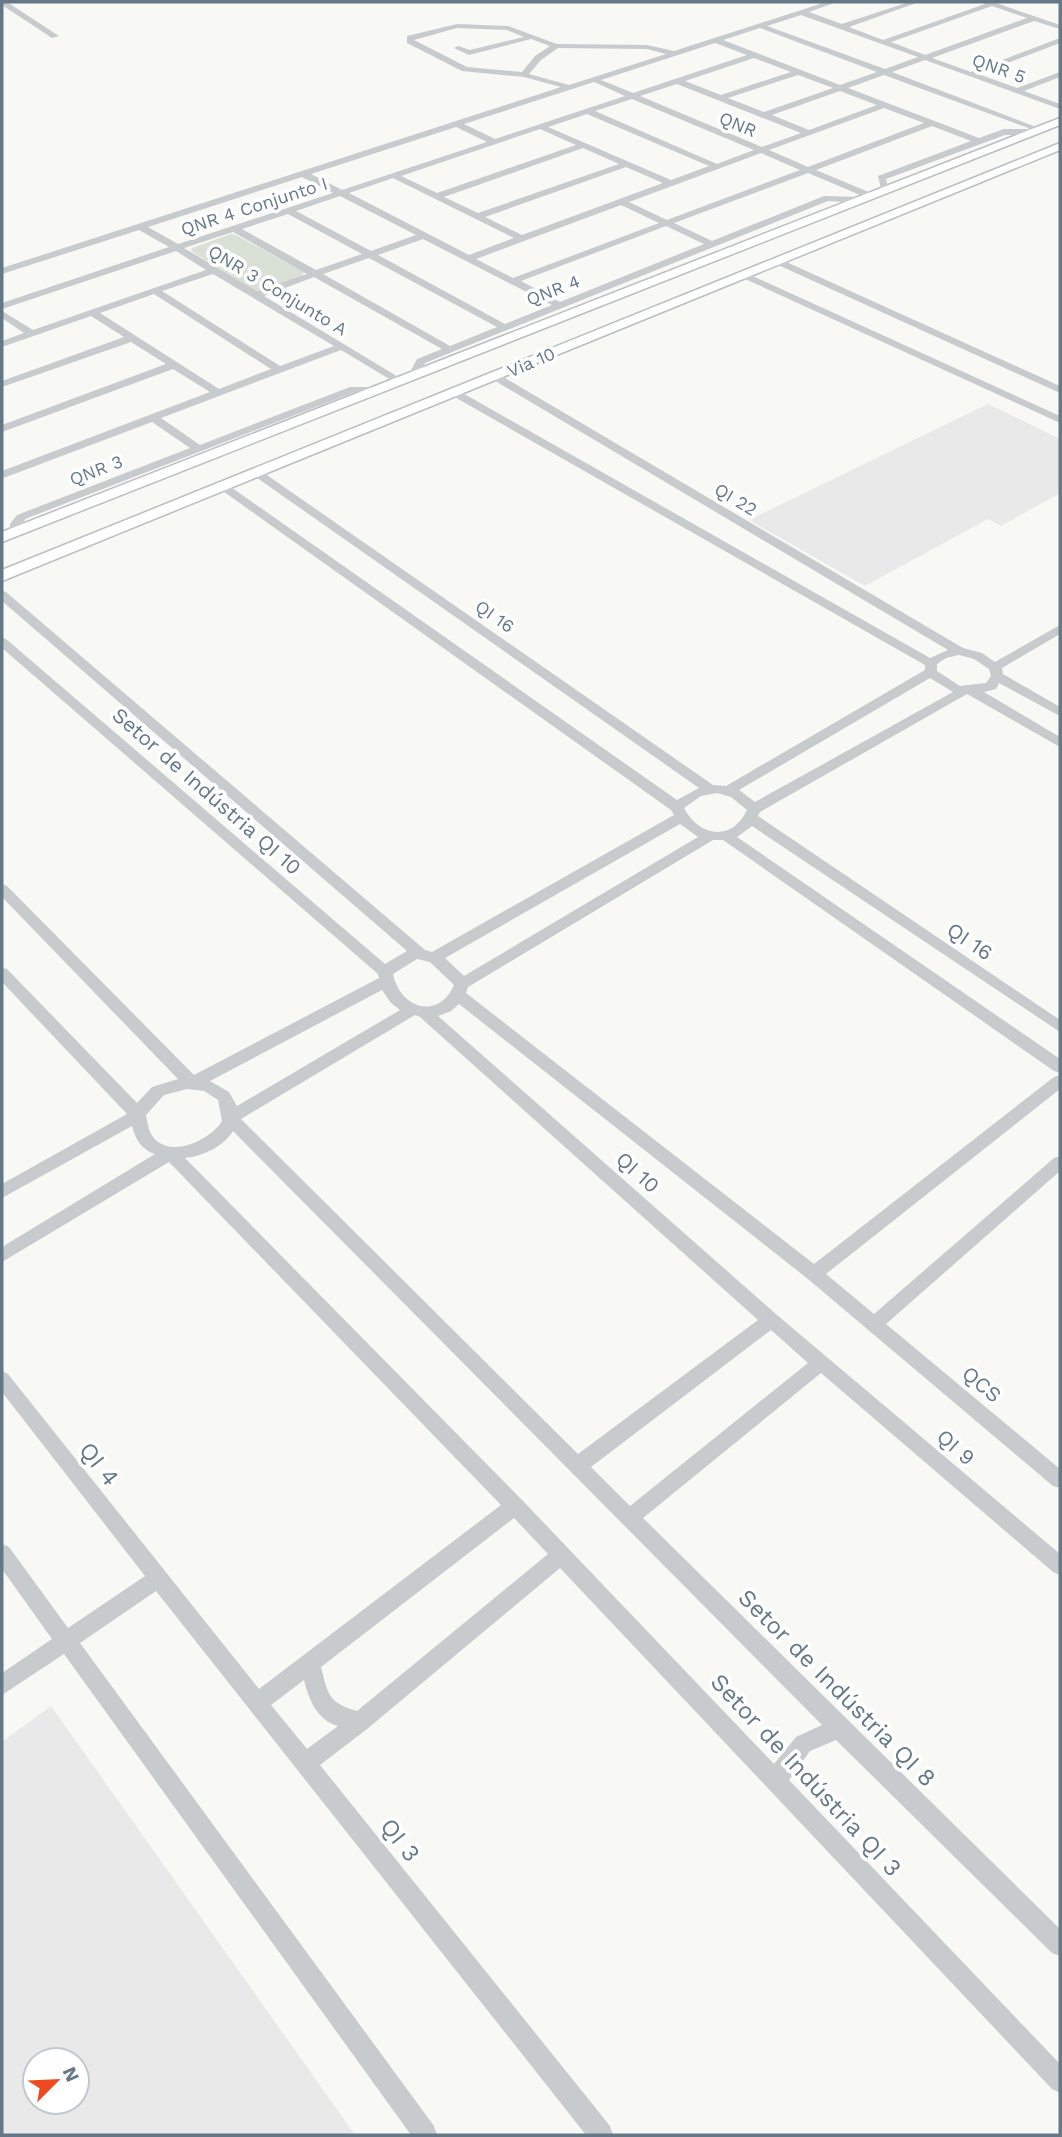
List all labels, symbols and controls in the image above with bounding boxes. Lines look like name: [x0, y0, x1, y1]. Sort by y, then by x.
street label: QNR 5: [969, 49, 1029, 87]
street label: QNR: [716, 107, 760, 141]
street label: QNR 4 Conjunto I: [178, 172, 330, 240]
street label: QNR 3 Conjunto A: [205, 240, 351, 340]
street label: QNR 4: [523, 270, 583, 310]
street label: Via 10: [504, 343, 558, 381]
street label: QNR 3: [66, 450, 126, 490]
street label: QI 22: [711, 478, 761, 520]
street label: QI 16: [472, 595, 518, 637]
street label: Setor de Indústria QI 10: [107, 702, 307, 880]
street label: QI 16: [942, 917, 998, 965]
street label: QI 10: [611, 1146, 665, 1198]
street label: QCS: [957, 1360, 1007, 1408]
street label: QI 9: [932, 1424, 980, 1470]
street label: QI 4: [73, 1437, 125, 1491]
street label: Setor de Indústria QI 8: [732, 1583, 942, 1793]
street label: Setor de Indústria QI 3: [705, 1668, 907, 1882]
street label: QI 3: [374, 1813, 426, 1867]
north arrow: [21, 2046, 91, 2116]
text: N: [58, 2063, 84, 2085]

